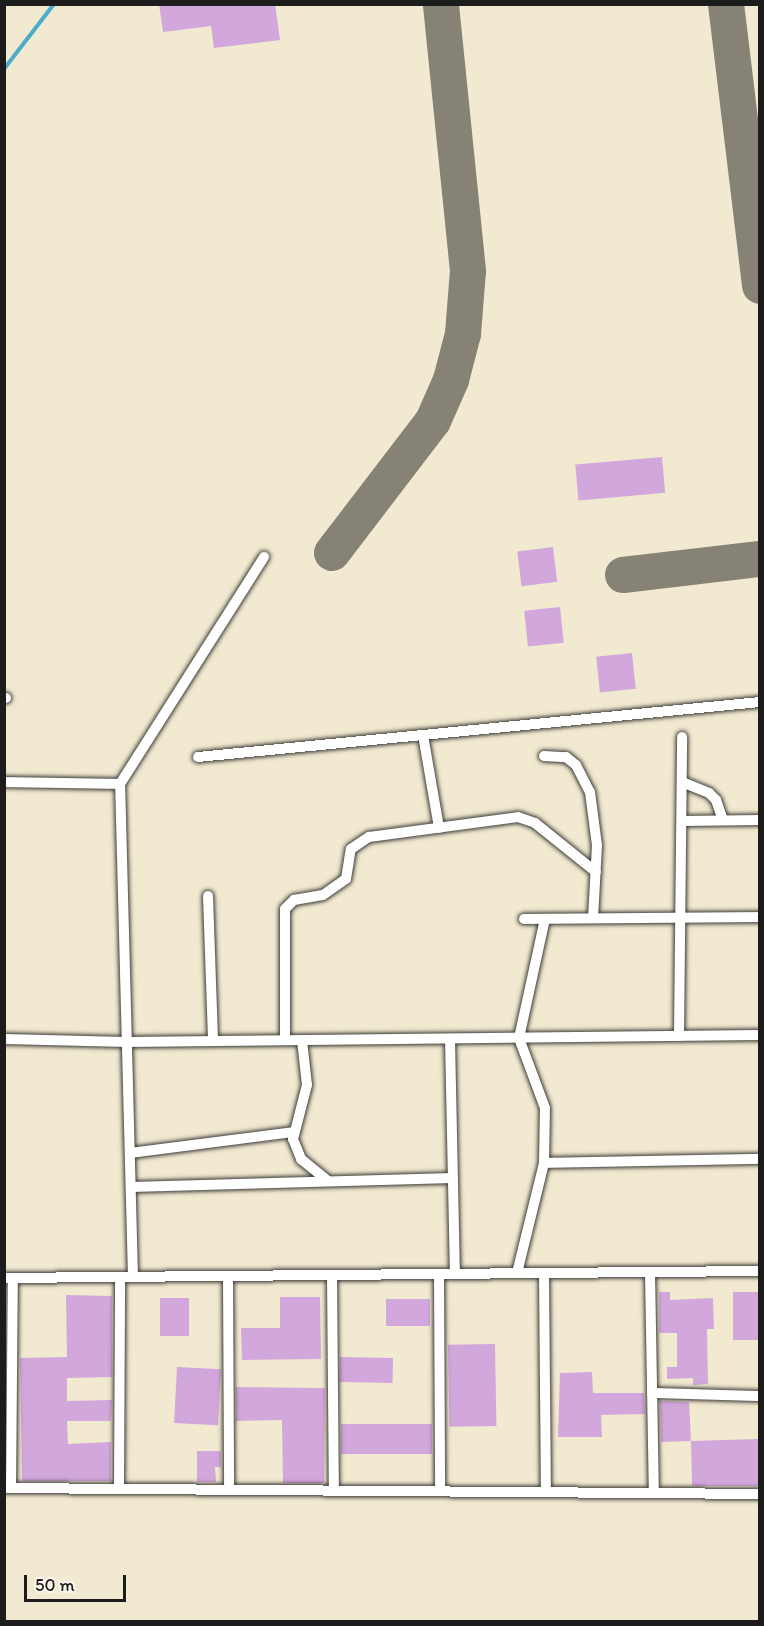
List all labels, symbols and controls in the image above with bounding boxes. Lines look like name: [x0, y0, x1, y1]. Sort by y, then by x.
scale bar: [27, 1563, 129, 1601]
text: 50 m: [35, 1574, 75, 1596]

